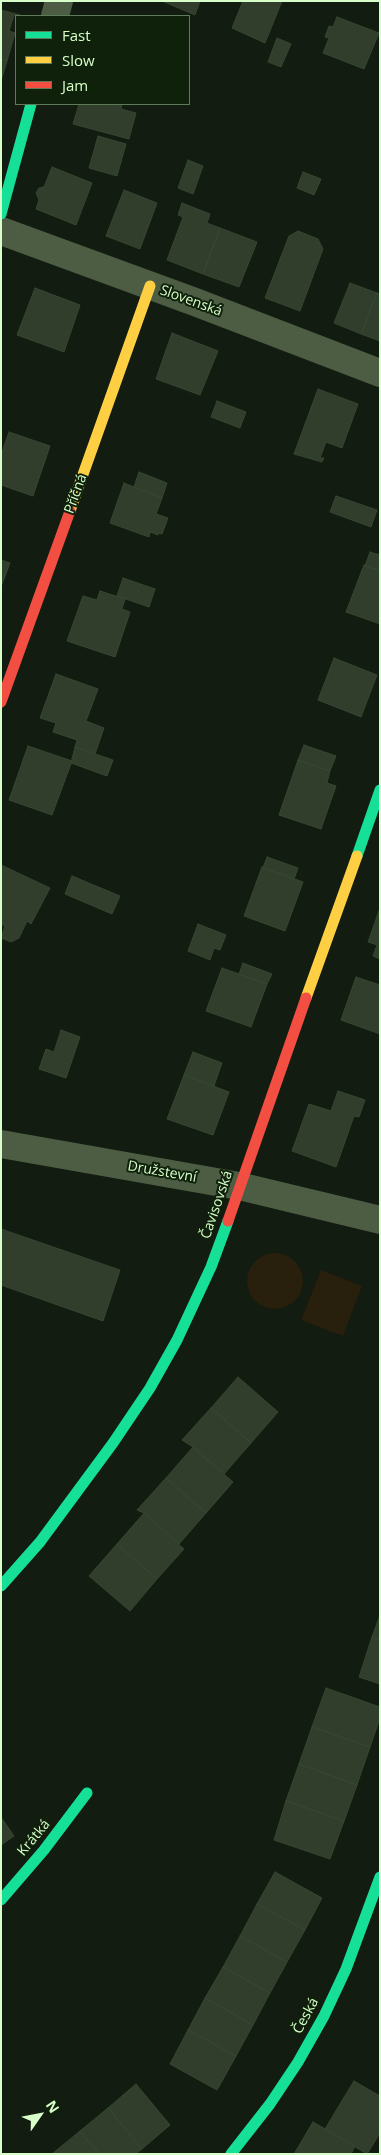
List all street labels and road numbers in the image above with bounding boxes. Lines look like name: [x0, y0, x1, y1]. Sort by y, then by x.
street label: Slovenská: [158, 282, 224, 320]
street label: Příčná: [61, 472, 91, 516]
street label: Družstevní: [126, 1158, 198, 1186]
street label: Čavisovská: [197, 1169, 237, 1241]
street label: Krátká: [14, 1816, 54, 1860]
street label: Česká: [290, 1995, 322, 2037]

